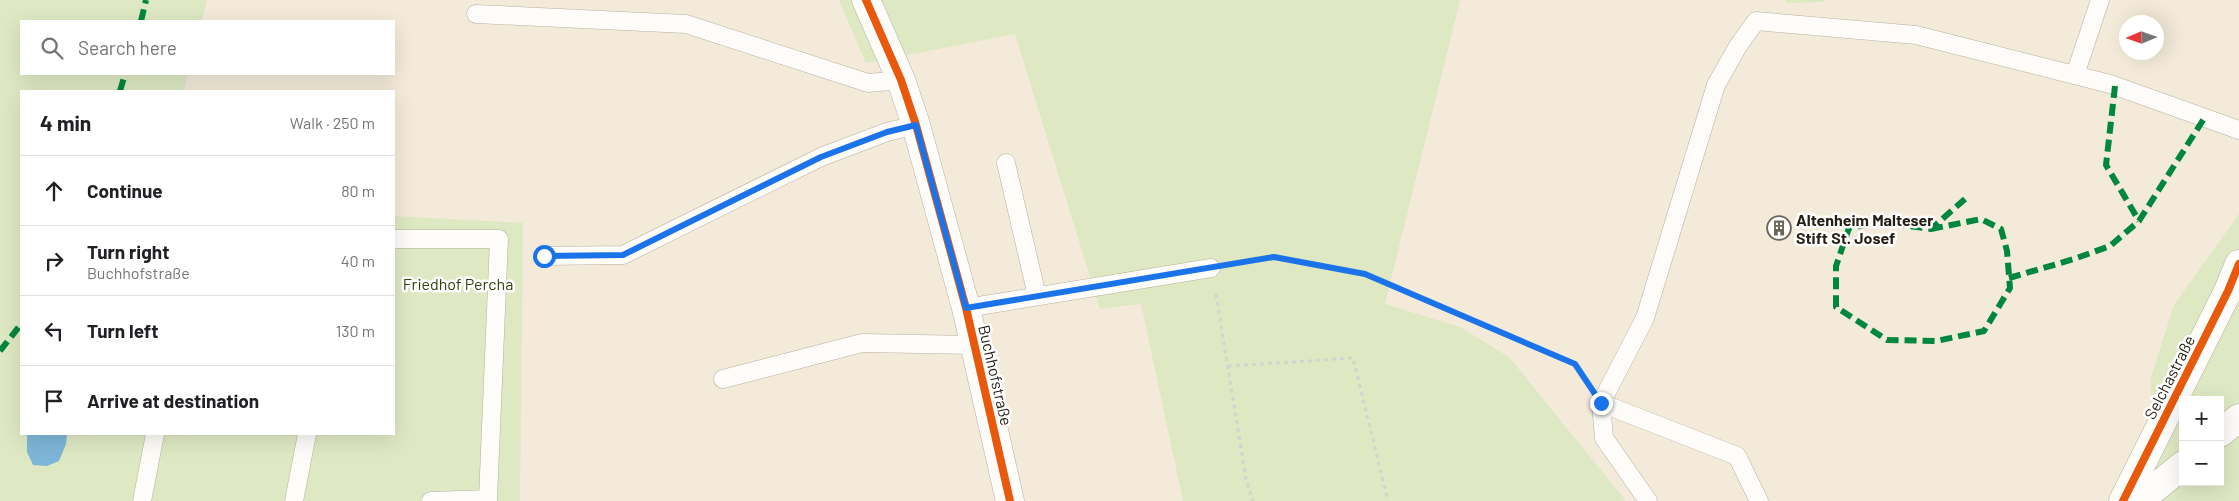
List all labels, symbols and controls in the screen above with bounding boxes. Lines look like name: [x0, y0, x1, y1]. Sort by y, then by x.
north arrow: [2119, 15, 2164, 60]
search box: [20, 20, 395, 75]
icon: search: [38, 34, 66, 62]
text: Search here: [78, 36, 177, 59]
text: 4 min: [40, 110, 91, 135]
text: Walk · 250 m: [290, 113, 375, 132]
icon: ahead: [40, 177, 68, 205]
text: Continue: [87, 179, 163, 202]
text: 80 m: [341, 181, 375, 200]
place label: Altenheim Malteser Stift St. Josef: [1796, 210, 1933, 247]
building icon: Altenheim Malteser Stift St. Josef: [1766, 215, 1792, 241]
text: Turn right: [87, 240, 169, 263]
route start: [533, 245, 556, 268]
icon: right: [40, 247, 68, 275]
text: 40 m: [341, 251, 375, 270]
text: Buchhofstraße: [87, 263, 190, 282]
park label: Friedhof Percha: [403, 274, 513, 293]
icon: left: [40, 317, 68, 345]
text: Turn left: [87, 319, 158, 342]
text: 130 m: [336, 321, 375, 340]
street label: Buchhofstraße: [975, 323, 1017, 427]
street label: Selchastraße: [2140, 332, 2198, 422]
icon: arrive: [40, 387, 68, 415]
text: Arrive at destination: [87, 389, 259, 412]
route end: [1590, 392, 1613, 415]
map controls: [2179, 396, 2224, 486]
button: +: [2179, 396, 2224, 441]
button: −: [2179, 441, 2224, 486]

